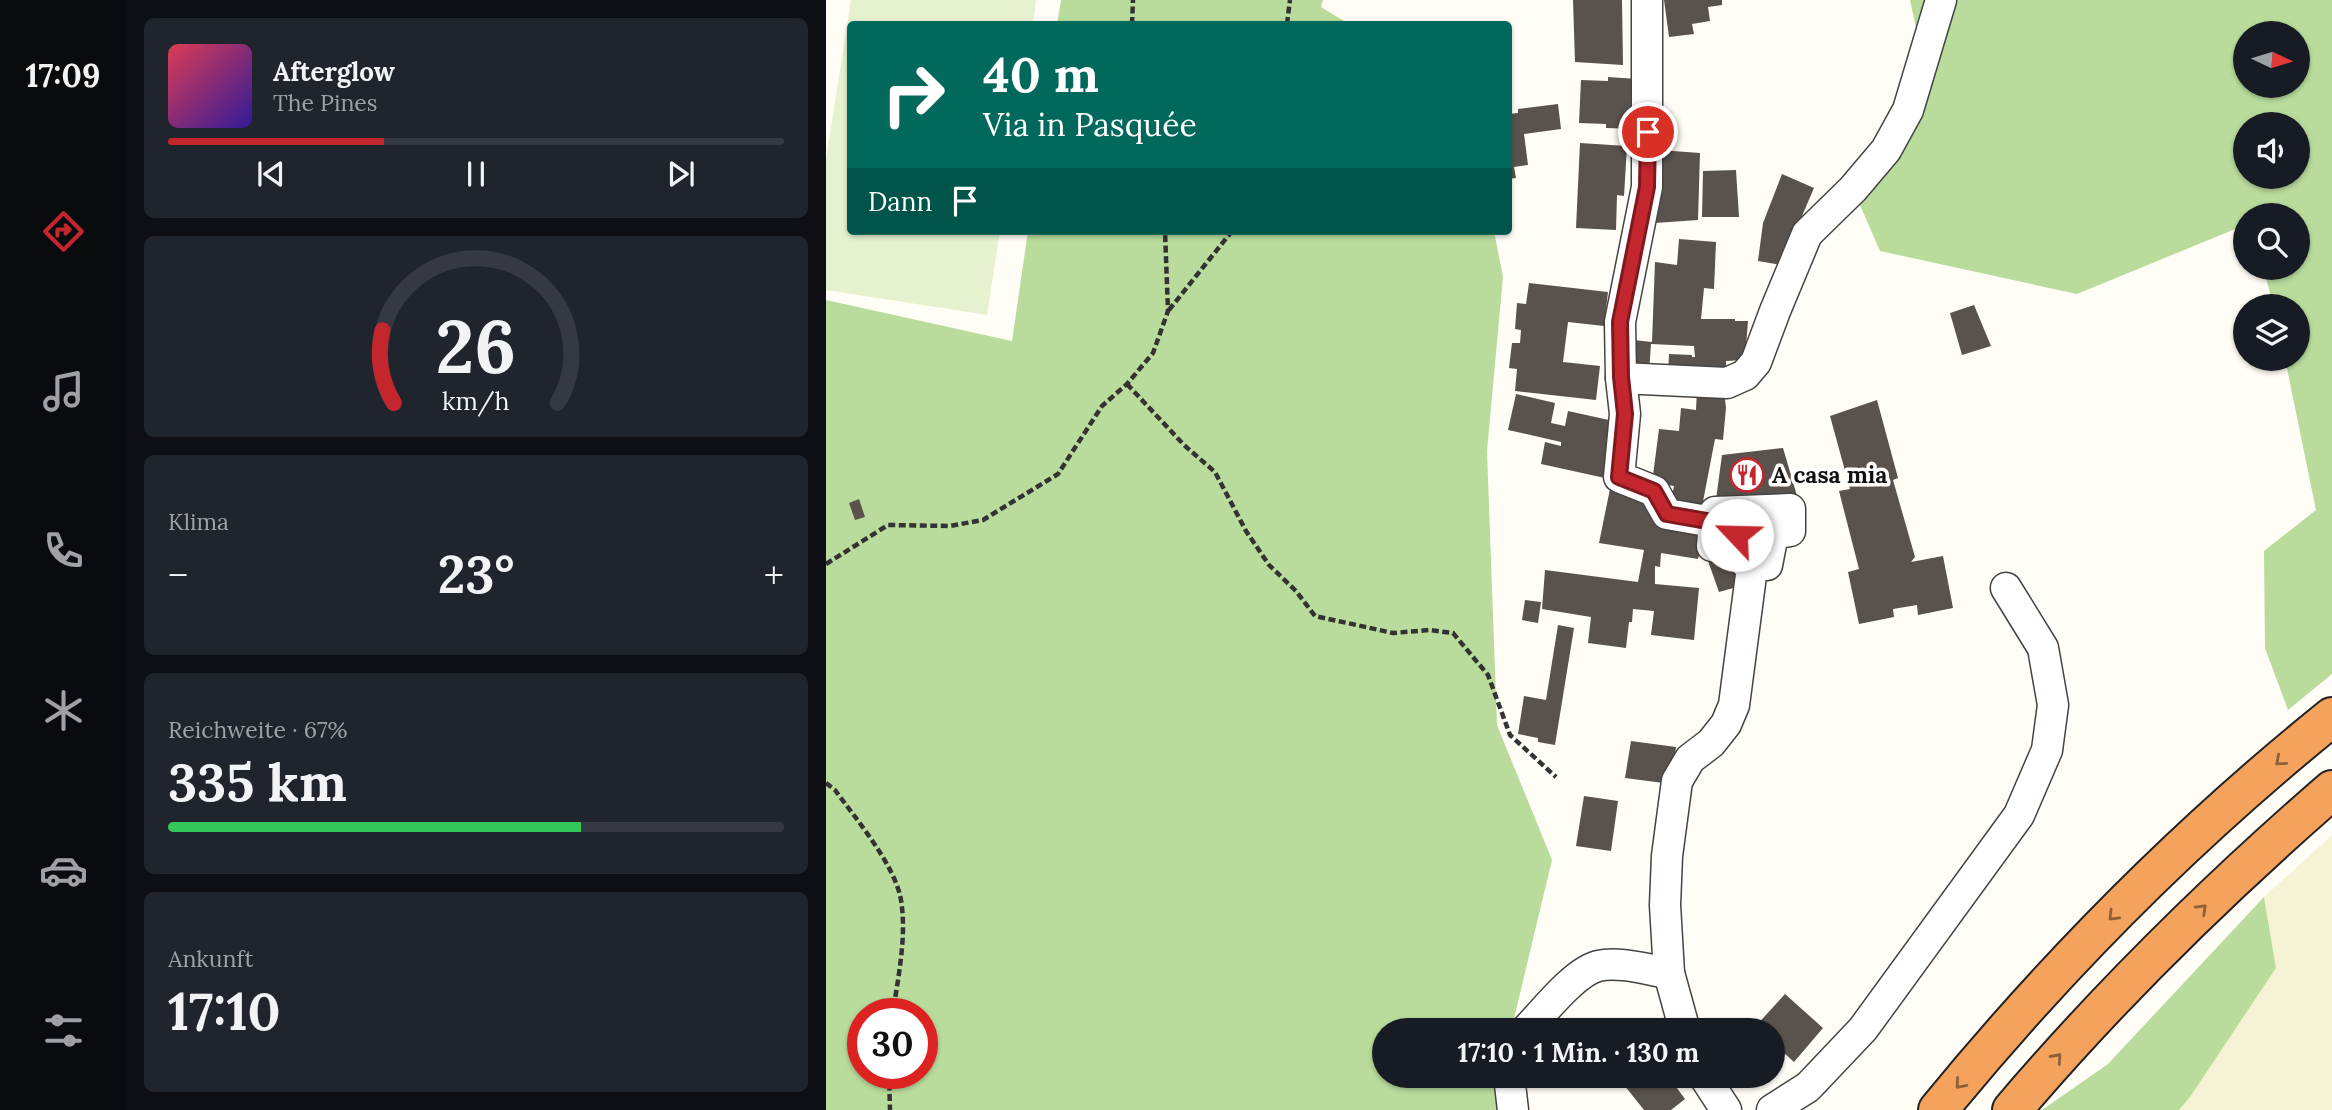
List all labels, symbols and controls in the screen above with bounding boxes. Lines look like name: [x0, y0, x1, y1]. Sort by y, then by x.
north arrow: [2233, 21, 2310, 98]
map controls: [2233, 21, 2310, 371]
text: 40 m: [983, 43, 1099, 105]
icon: right: [868, 49, 959, 140]
text: 17:09: [26, 55, 100, 96]
text: Afterglow: [273, 55, 395, 88]
text: The Pines: [273, 88, 378, 117]
pin: [1618, 102, 1678, 162]
text: Via in Pasquée: [983, 104, 1197, 145]
button: sound: [2233, 112, 2310, 189]
icon: arrive: [1629, 113, 1667, 151]
icon: previous: [252, 155, 290, 193]
icon: pause: [457, 155, 495, 193]
icon: next: [662, 155, 700, 193]
icon: arrive: [946, 182, 984, 220]
text: Dann: [868, 185, 932, 218]
button: search: [2233, 203, 2310, 280]
icon: directions: [39, 207, 88, 256]
button: layers: [2233, 294, 2310, 371]
text: 26: [436, 300, 516, 393]
icon: music: [39, 367, 88, 416]
text: km/h: [442, 384, 510, 416]
restaurant icon: A casa mia: [1728, 456, 1766, 494]
place label: A casa mia: [1772, 460, 1887, 489]
position arrow: [1700, 498, 1774, 572]
text: Klima: [168, 507, 229, 536]
icon: phone: [39, 526, 88, 575]
text: 23°: [438, 541, 514, 607]
text: −: [168, 551, 188, 599]
text: +: [764, 551, 784, 599]
icon: climate: [39, 686, 88, 735]
text: Reichweite · 67%: [168, 715, 348, 744]
text: 335 km: [168, 749, 347, 815]
one-way arrow: [2275, 753, 2288, 765]
icon: car: [39, 846, 88, 895]
one-way arrow: [2194, 904, 2207, 917]
one-way arrow: [2109, 908, 2122, 921]
text: Ankunft: [168, 944, 253, 973]
text: 17:10: [168, 978, 281, 1044]
speed limit sign: 30: [847, 998, 938, 1089]
icon: filters: [39, 1006, 88, 1055]
text: 17:10 · 1 Min. · 130 m: [1458, 1036, 1699, 1069]
one-way arrow: [2049, 1054, 2061, 1067]
one-way arrow: [1955, 1076, 1968, 1088]

